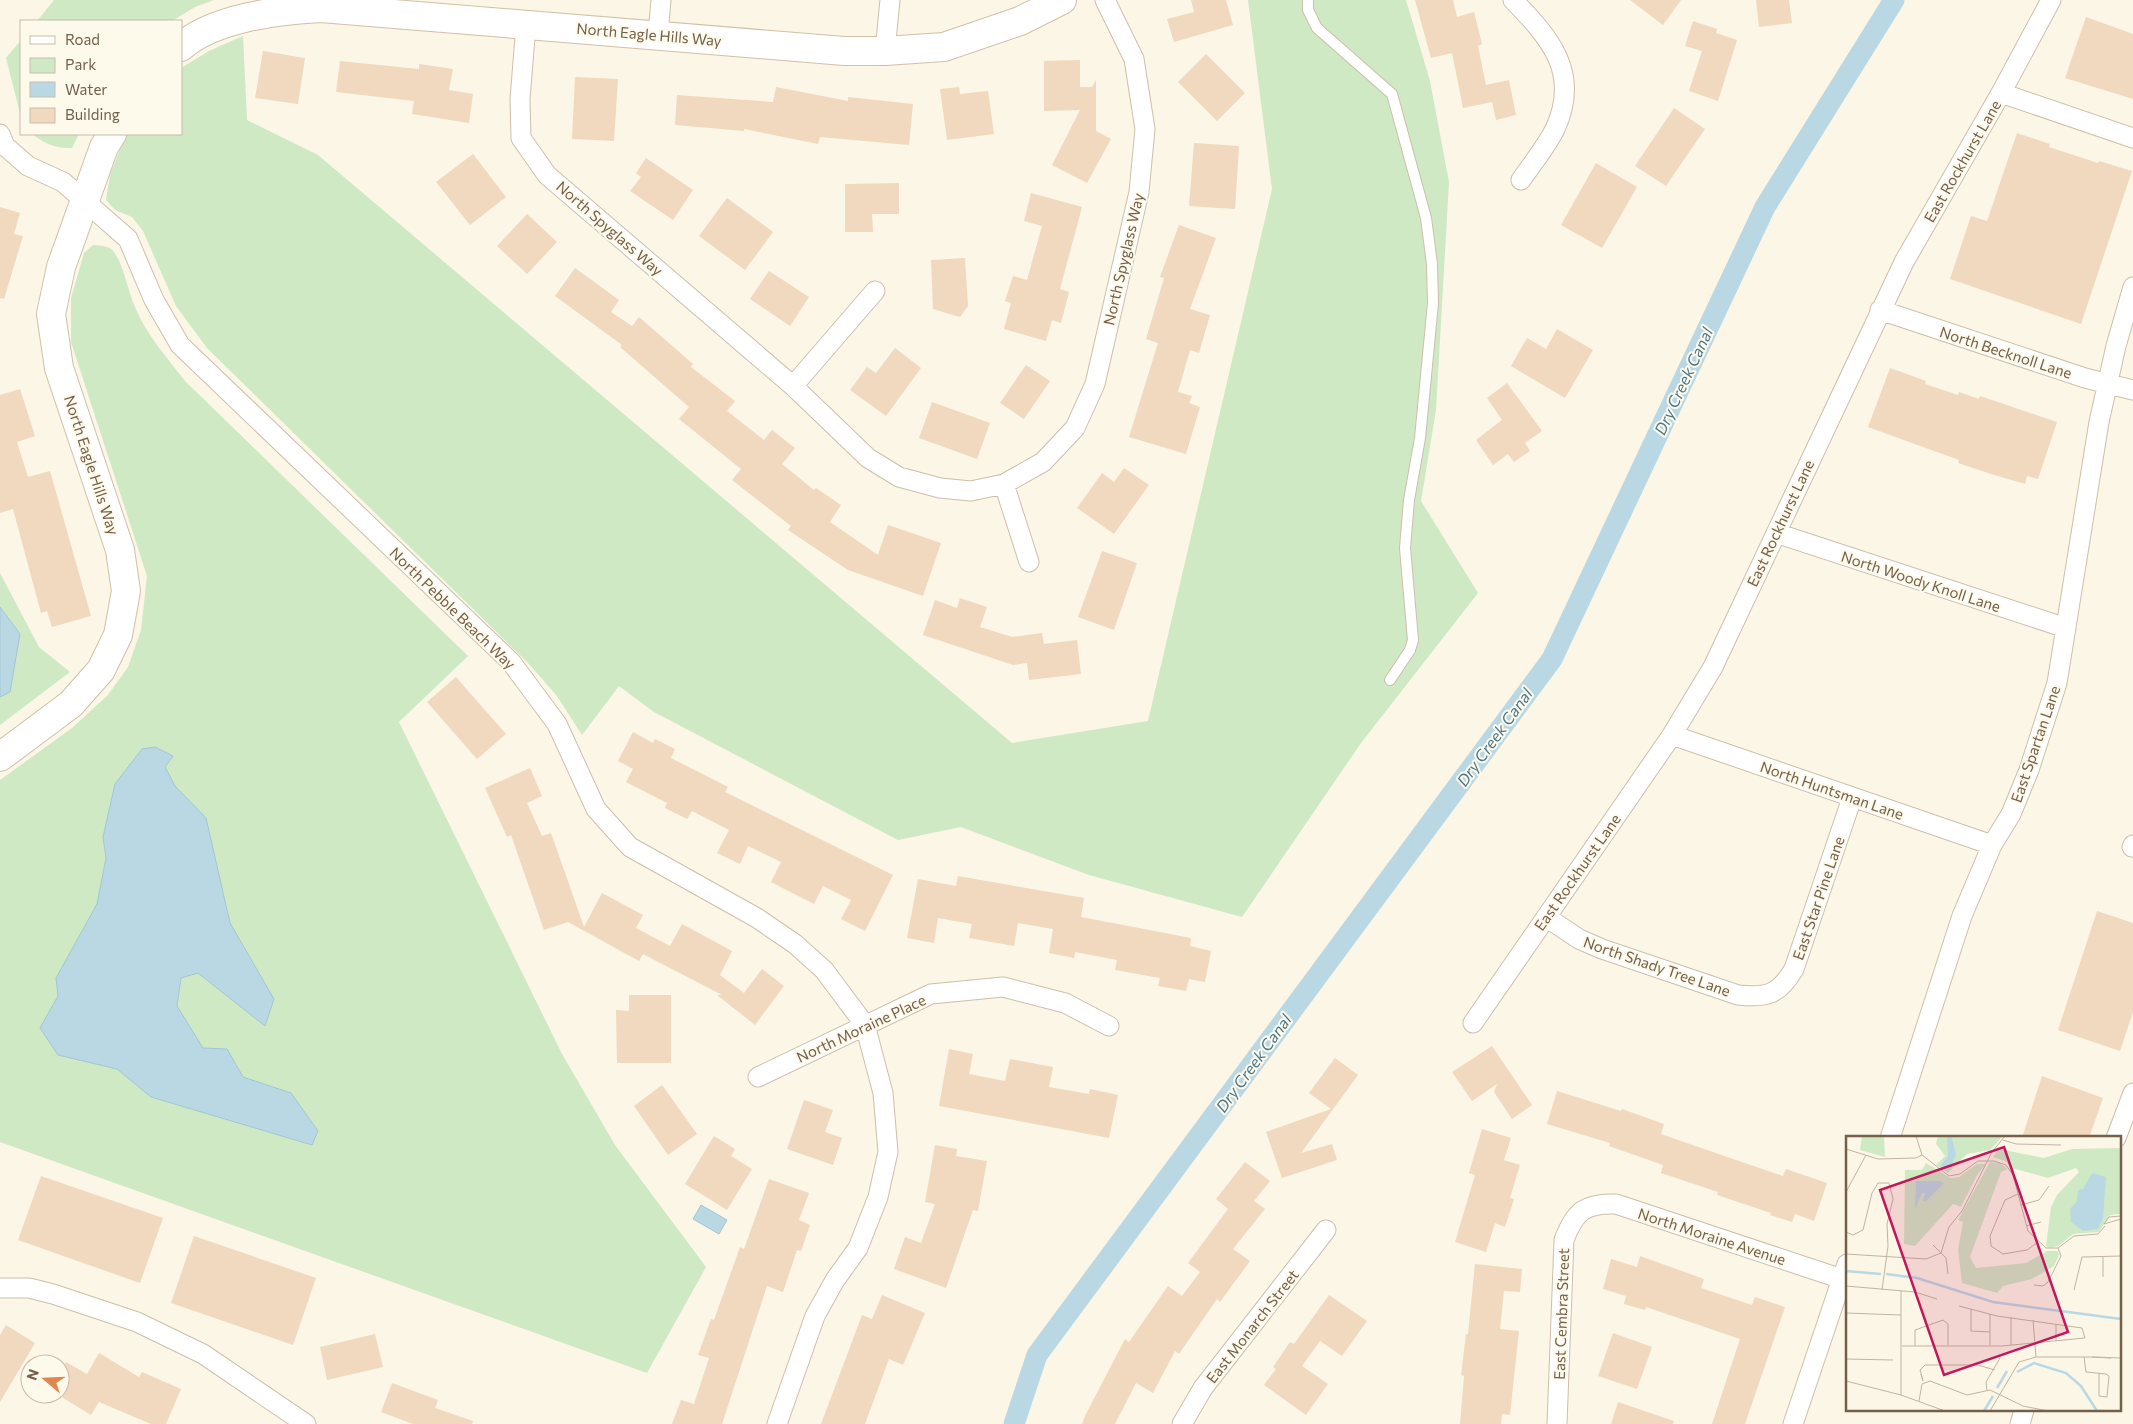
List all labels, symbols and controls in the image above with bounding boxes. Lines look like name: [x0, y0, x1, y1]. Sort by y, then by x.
street label: North Eagle Hills Way: [576, 19, 723, 49]
legend: [20, 20, 182, 135]
text: Road: [65, 30, 100, 48]
text: Park: [65, 55, 96, 73]
text: Water: [65, 80, 107, 98]
street label: East Rockhurst Lane: [1920, 97, 2004, 225]
text: Building: [65, 105, 120, 123]
street label: North Spyglass Way: [553, 177, 667, 279]
street label: North Spyglass Way: [1099, 191, 1147, 327]
street label: North Becknoll Lane: [1938, 322, 2074, 382]
water label: Dry Creek Canal: [1650, 324, 1717, 438]
street label: North Eagle Hills Way: [61, 393, 123, 537]
street label: East Rockhurst Lane: [1743, 457, 1817, 589]
street label: North Pebble Beach Way: [386, 543, 520, 673]
street label: North Woody Knoll Lane: [1839, 547, 2003, 615]
street label: East Spartan Lane: [2007, 683, 2063, 805]
water label: Dry Creek Canal: [1452, 684, 1536, 790]
street label: North Huntsman Lane: [1758, 757, 1906, 823]
street label: East Rockhurst Lane: [1530, 810, 1624, 934]
street label: East Star Pine Lane: [1788, 834, 1848, 962]
street label: North Shady Tree Lane: [1581, 932, 1733, 1000]
street label: North Moraine Place: [794, 990, 929, 1066]
water label: Dry Creek Canal: [1211, 1010, 1295, 1116]
inset map: [1846, 1136, 2120, 1412]
street label: North Moraine Avenue: [1636, 1204, 1788, 1268]
street label: East Cembra Street: [1550, 1248, 1572, 1380]
street label: East Monarch Street: [1202, 1266, 1302, 1386]
north arrow: [20, 1354, 70, 1404]
text: N: [22, 1367, 42, 1382]

